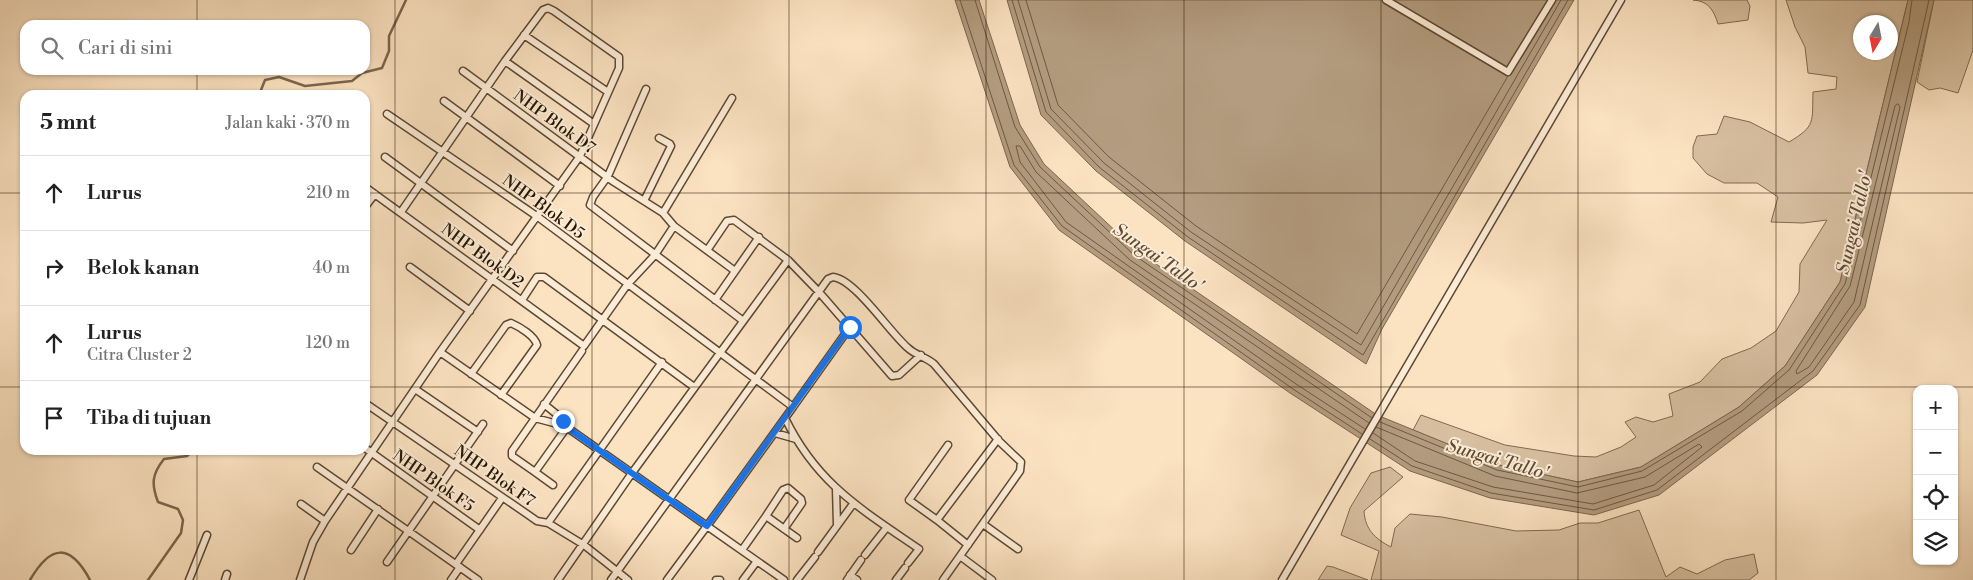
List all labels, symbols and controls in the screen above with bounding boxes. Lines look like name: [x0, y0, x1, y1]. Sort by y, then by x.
north arrow: [1853, 15, 1898, 60]
search box: [20, 20, 370, 75]
icon: search: [38, 34, 66, 62]
text: Cari di sini: [78, 36, 173, 60]
street label: NHP Blok D7: [510, 85, 599, 158]
text: 5 mnt: [40, 110, 96, 136]
text: Jalan kaki · 370 m: [226, 113, 350, 133]
water label: Sungai Tallo': [1832, 168, 1878, 277]
street label: NHP Blok D5: [498, 170, 589, 243]
icon: ahead: [40, 179, 68, 207]
text: Lurus: [87, 181, 142, 205]
text: 210 m: [306, 183, 350, 203]
water label: Sungai Tallo': [1108, 218, 1209, 298]
street label: NHP Blok D2: [437, 219, 528, 292]
icon: right: [40, 254, 68, 282]
text: Belok kanan: [87, 256, 200, 280]
text: 40 m: [313, 258, 350, 278]
route start: [839, 316, 862, 339]
text: Lurus: [87, 321, 142, 345]
icon: ahead: [40, 329, 68, 357]
text: 120 m: [306, 333, 350, 353]
text: Citra Cluster 2: [87, 345, 192, 365]
map controls: [1913, 385, 1958, 565]
button: +: [1913, 385, 1958, 430]
icon: arrive: [40, 404, 68, 432]
text: Tiba di tujuan: [87, 406, 211, 430]
route end: [552, 410, 575, 433]
button: −: [1913, 430, 1958, 475]
water label: Sungai Tallo': [1444, 434, 1552, 485]
street label: NHP Blok F7: [450, 441, 539, 511]
street label: NHP Blok F5: [389, 445, 478, 516]
button: locate: [1913, 475, 1958, 520]
button: layers: [1913, 520, 1958, 565]

